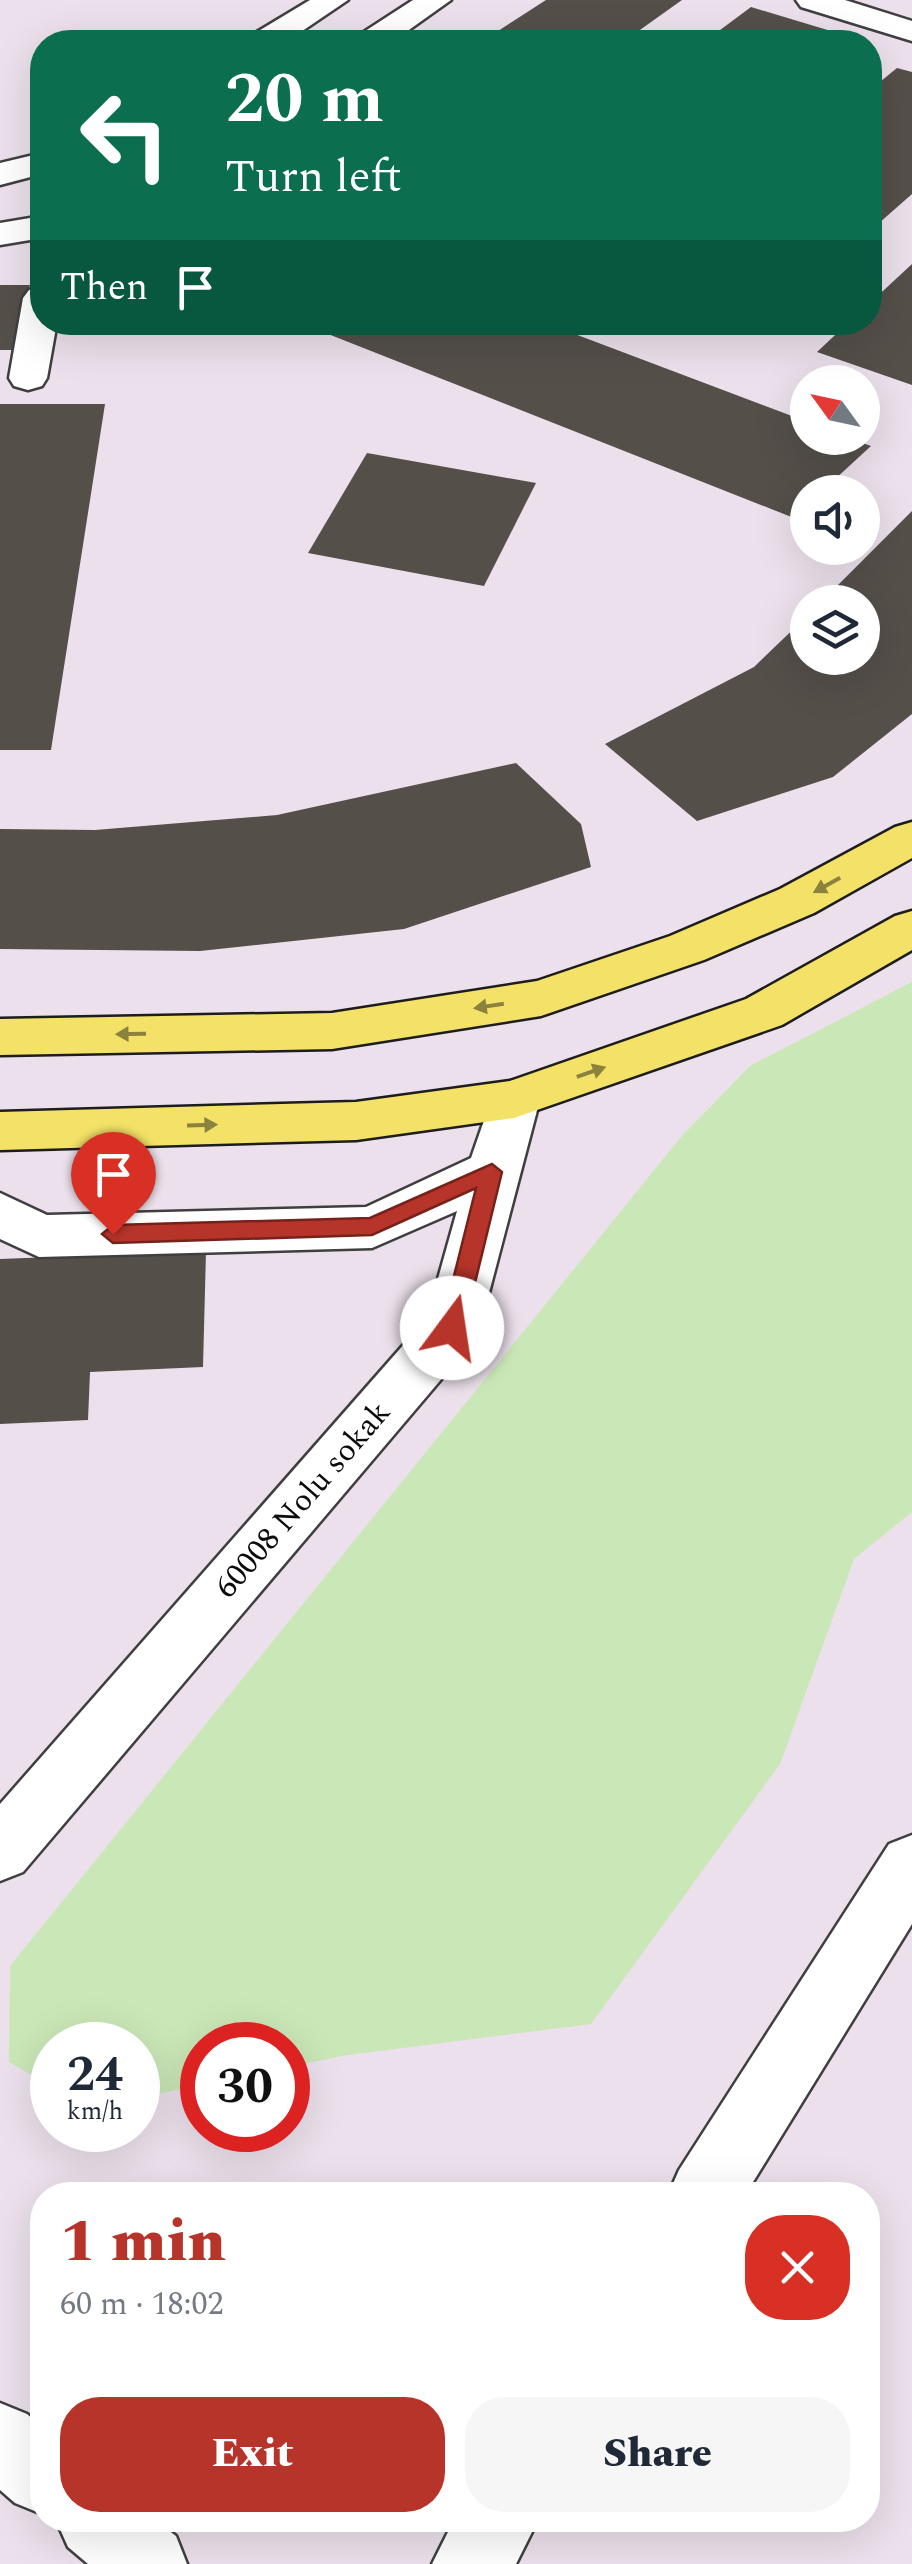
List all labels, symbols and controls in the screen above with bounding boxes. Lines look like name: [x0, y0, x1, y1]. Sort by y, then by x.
text: 20 m: [225, 47, 384, 153]
icon: left: [60, 70, 190, 200]
text: Turn left: [225, 143, 402, 212]
text: Then: [60, 259, 148, 317]
icon: arrive: [168, 260, 223, 315]
north arrow: [790, 365, 880, 455]
map controls: [790, 365, 880, 675]
button: sound: [790, 475, 880, 565]
button: layers: [790, 585, 880, 675]
one-way arrow: [812, 876, 841, 893]
one-way arrow: [473, 999, 505, 1014]
one-way arrow: [115, 1027, 147, 1043]
one-way arrow: [577, 1064, 607, 1079]
one-way arrow: [187, 1117, 219, 1133]
pin: [71, 1132, 156, 1235]
icon: arrive: [86, 1147, 141, 1202]
position arrow: [400, 1276, 504, 1380]
street label: 60008 Nolu sokak: [203, 1390, 403, 1610]
speed limit sign: 30: [180, 2022, 310, 2152]
text: 24: [67, 2037, 123, 2113]
text: km/h: [67, 2093, 123, 2131]
text: 1 min: [60, 2196, 226, 2288]
button: close: [745, 2215, 850, 2320]
text: 60 m · 18:02: [60, 2280, 224, 2329]
button: Exit: [60, 2397, 445, 2512]
button: Share: [465, 2397, 850, 2512]

